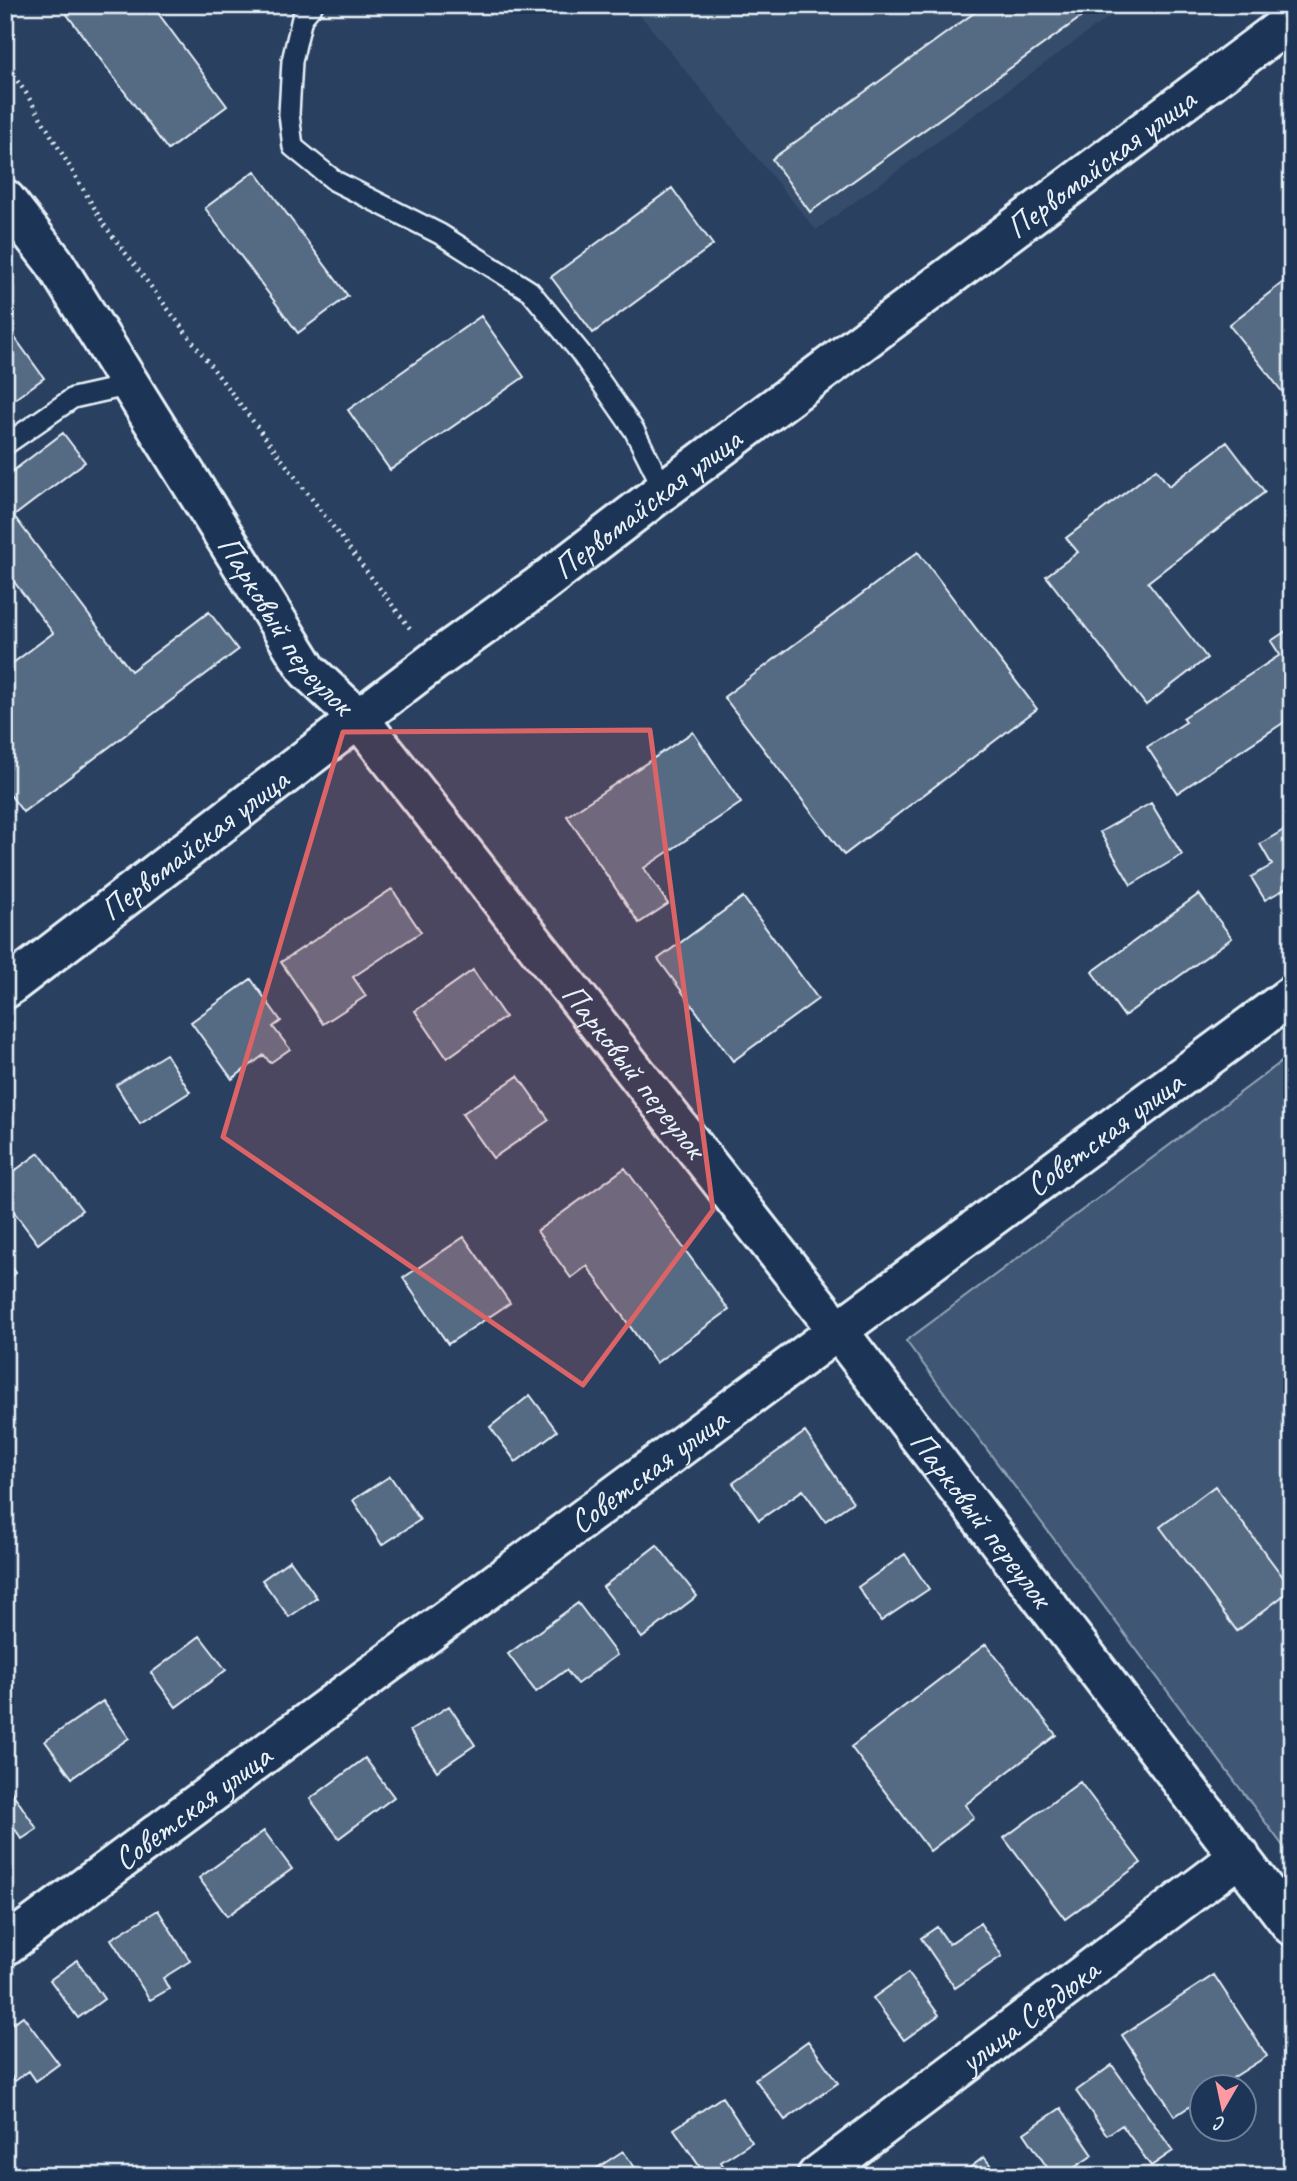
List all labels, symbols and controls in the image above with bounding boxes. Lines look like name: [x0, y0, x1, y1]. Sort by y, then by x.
street label: Первомайская улица: [997, 78, 1205, 248]
street label: Первомайская улица: [544, 417, 751, 589]
street label: Парковый переулок: [208, 527, 365, 726]
street label: Первомайская улица: [91, 758, 298, 930]
street label: Парковый переулок: [553, 975, 718, 1169]
street label: Советская улица: [1017, 1060, 1194, 1206]
street label: Советская улица: [561, 1397, 738, 1543]
street label: Парковый переулок: [901, 1422, 1064, 1618]
street label: Советская улица: [105, 1734, 282, 1880]
street label: улица Сердюка: [949, 1948, 1109, 2083]
north arrow: [1188, 2072, 1258, 2142]
text: С: [1211, 2111, 1227, 2136]

